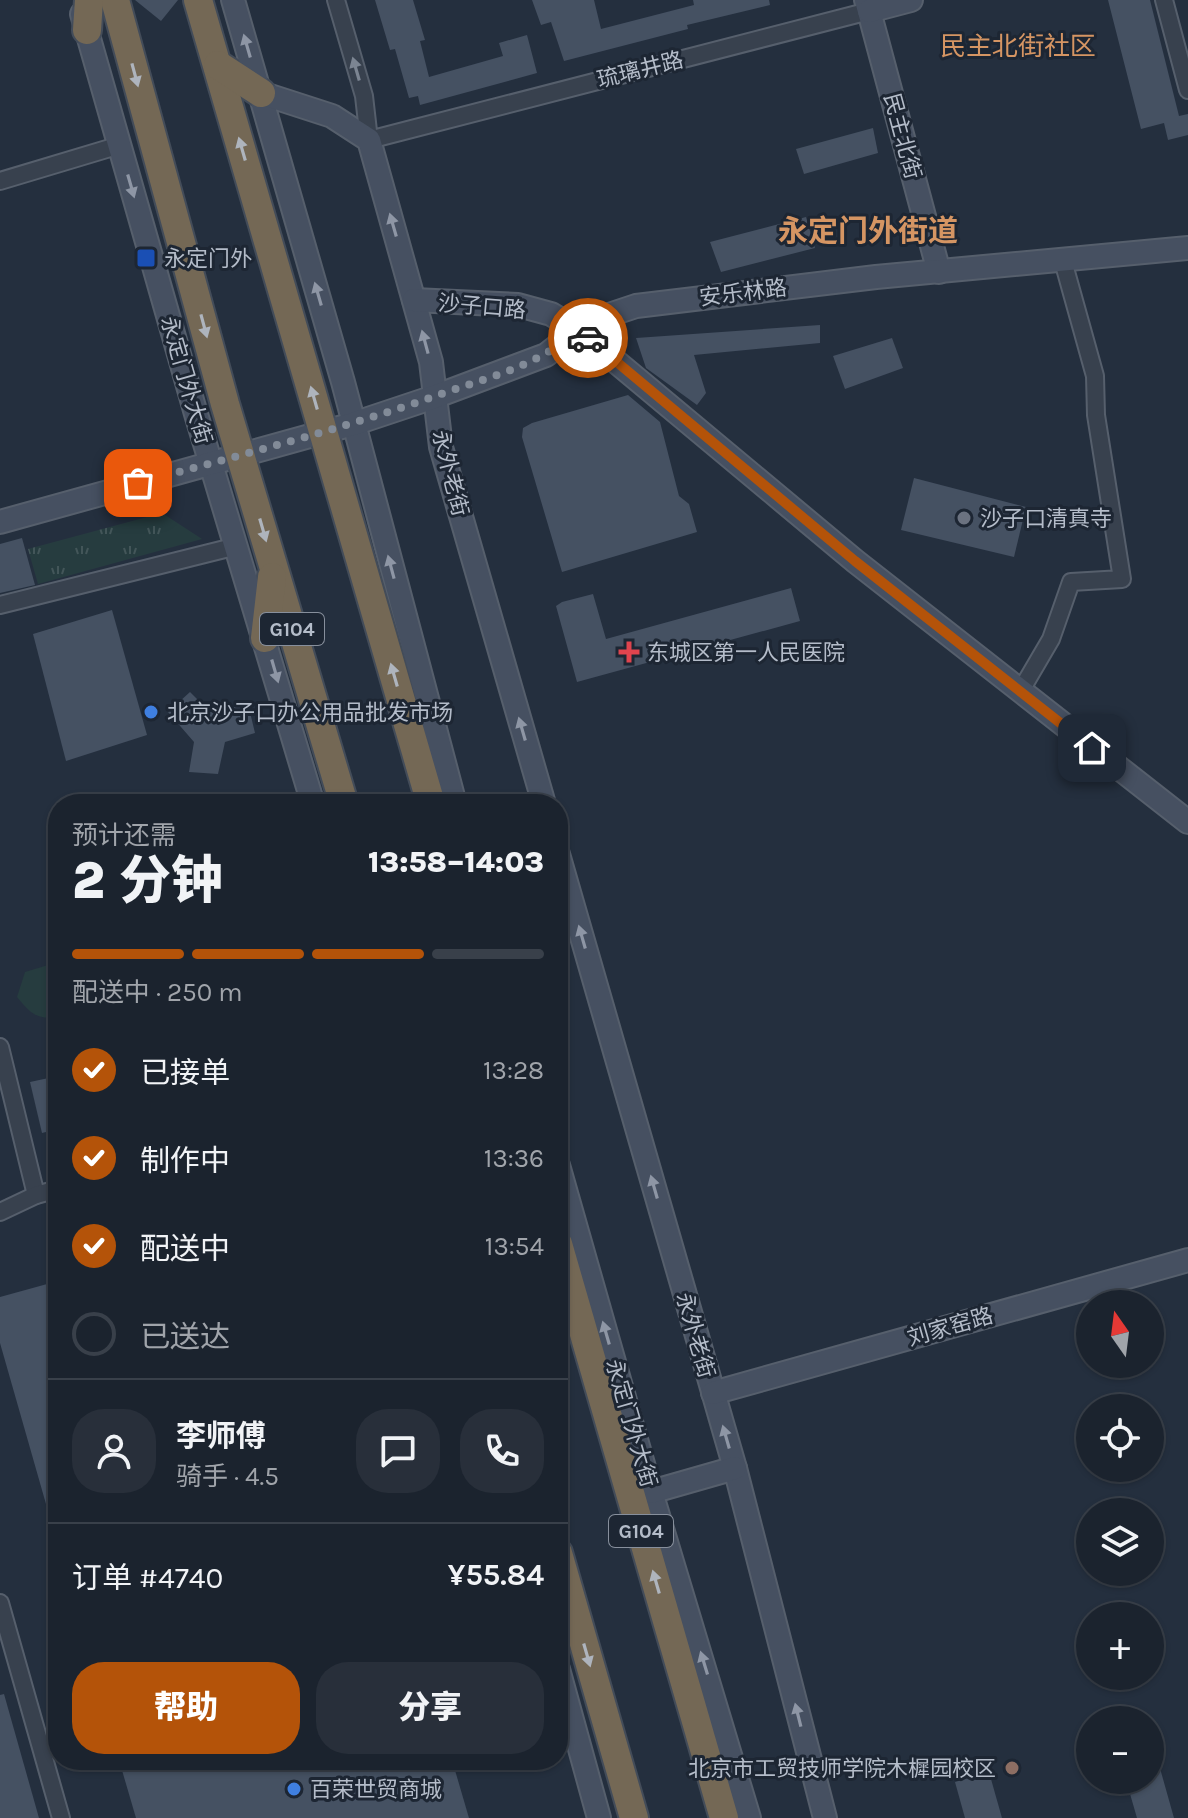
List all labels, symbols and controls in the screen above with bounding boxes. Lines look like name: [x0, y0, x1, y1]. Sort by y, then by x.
district label: 民主北街社区: [940, 31, 1096, 62]
one-way arrow: [240, 34, 253, 58]
street label: 琉璃井路: [594, 47, 686, 93]
one-way arrow: [349, 57, 362, 81]
one-way arrow: [129, 64, 142, 88]
street label: 民主北街: [878, 90, 926, 182]
one-way arrow: [235, 136, 248, 160]
one-way arrow: [126, 173, 138, 198]
one-way arrow: [386, 213, 399, 237]
district label: 永定门外街道: [778, 213, 958, 249]
place label: 永定门外: [164, 246, 252, 272]
marker: 永定门外: [135, 247, 157, 269]
street label: 安乐林路: [698, 275, 788, 311]
one-way arrow: [311, 282, 324, 306]
street label: 沙子口路: [437, 290, 527, 324]
courier: [548, 298, 628, 378]
street label: 永定门外大街: [155, 313, 217, 447]
one-way arrow: [198, 314, 210, 339]
icon: car: [566, 316, 610, 360]
one-way arrow: [418, 329, 431, 353]
one-way arrow: [308, 386, 320, 411]
street label: 永外老街: [427, 427, 473, 519]
pin: [104, 449, 172, 517]
icon: bag: [116, 461, 160, 505]
place label: 沙子口清真寺: [980, 506, 1112, 532]
marker: 沙子口清真寺: [955, 509, 973, 527]
one-way arrow: [257, 518, 270, 542]
one-way arrow: [384, 554, 396, 579]
road number: G104: [260, 613, 324, 645]
place label: 东城区第一人民医院: [647, 640, 845, 666]
marker: 东城区第一人民医院: [618, 641, 640, 663]
one-way arrow: [269, 659, 281, 684]
one-way arrow: [387, 663, 400, 687]
place label: 北京沙子口办公用品批发市场: [167, 700, 453, 726]
marker: 北京沙子口办公用品批发市场: [142, 703, 160, 721]
pin: [1058, 714, 1126, 782]
one-way arrow: [515, 717, 528, 741]
icon: home: [1070, 726, 1114, 770]
text: 预计还需: [72, 820, 176, 851]
text: 13:58–14:03: [368, 844, 544, 880]
text: 2 分钟: [72, 850, 223, 911]
one-way arrow: [575, 925, 588, 949]
text: 配送中 · 250 m: [72, 977, 243, 1008]
icon: check: [72, 1048, 116, 1092]
text: 已接单: [140, 1055, 230, 1091]
text: 13:28: [483, 1055, 544, 1086]
icon: check: [72, 1136, 116, 1180]
text: 制作中: [140, 1143, 230, 1179]
text: 13:36: [484, 1143, 544, 1174]
one-way arrow: [647, 1174, 660, 1198]
icon: check: [72, 1224, 116, 1268]
text: 配送中: [140, 1231, 230, 1267]
text: 13:54: [485, 1231, 544, 1262]
street label: 永外老街: [670, 1289, 720, 1381]
north arrow: [1076, 1290, 1164, 1378]
map controls: [1076, 1290, 1164, 1794]
street label: 刘家窑路: [904, 1302, 996, 1352]
text: 已送达: [140, 1319, 230, 1355]
one-way arrow: [599, 1320, 612, 1344]
street label: 永定门外大街: [600, 1356, 662, 1490]
button: locate: [1076, 1394, 1164, 1482]
button: person: [72, 1409, 156, 1493]
button: chat: [356, 1409, 440, 1493]
button: phone: [460, 1409, 544, 1493]
text: 李师傅: [176, 1418, 266, 1454]
one-way arrow: [719, 1424, 731, 1449]
text: 骑手 · 4.5: [176, 1461, 279, 1492]
button: layers: [1076, 1498, 1164, 1586]
road number: G104: [609, 1515, 673, 1547]
text: ¥55.84: [448, 1557, 544, 1593]
text: 订单 #4740: [72, 1560, 223, 1596]
one-way arrow: [649, 1569, 662, 1593]
button: +: [1076, 1602, 1164, 1690]
one-way arrow: [581, 1644, 594, 1668]
one-way arrow: [697, 1650, 709, 1674]
button: 帮助: [72, 1662, 300, 1754]
button: 分享: [316, 1662, 544, 1754]
one-way arrow: [792, 1703, 804, 1728]
button: −: [1076, 1706, 1164, 1794]
place label: 北京市工贸技师学院木樨园校区: [688, 1756, 996, 1782]
marker: 北京市工贸技师学院木樨园校区: [1003, 1759, 1021, 1777]
place label: 百荣世贸商城: [310, 1777, 442, 1803]
marker: 百荣世贸商城: [285, 1780, 303, 1798]

